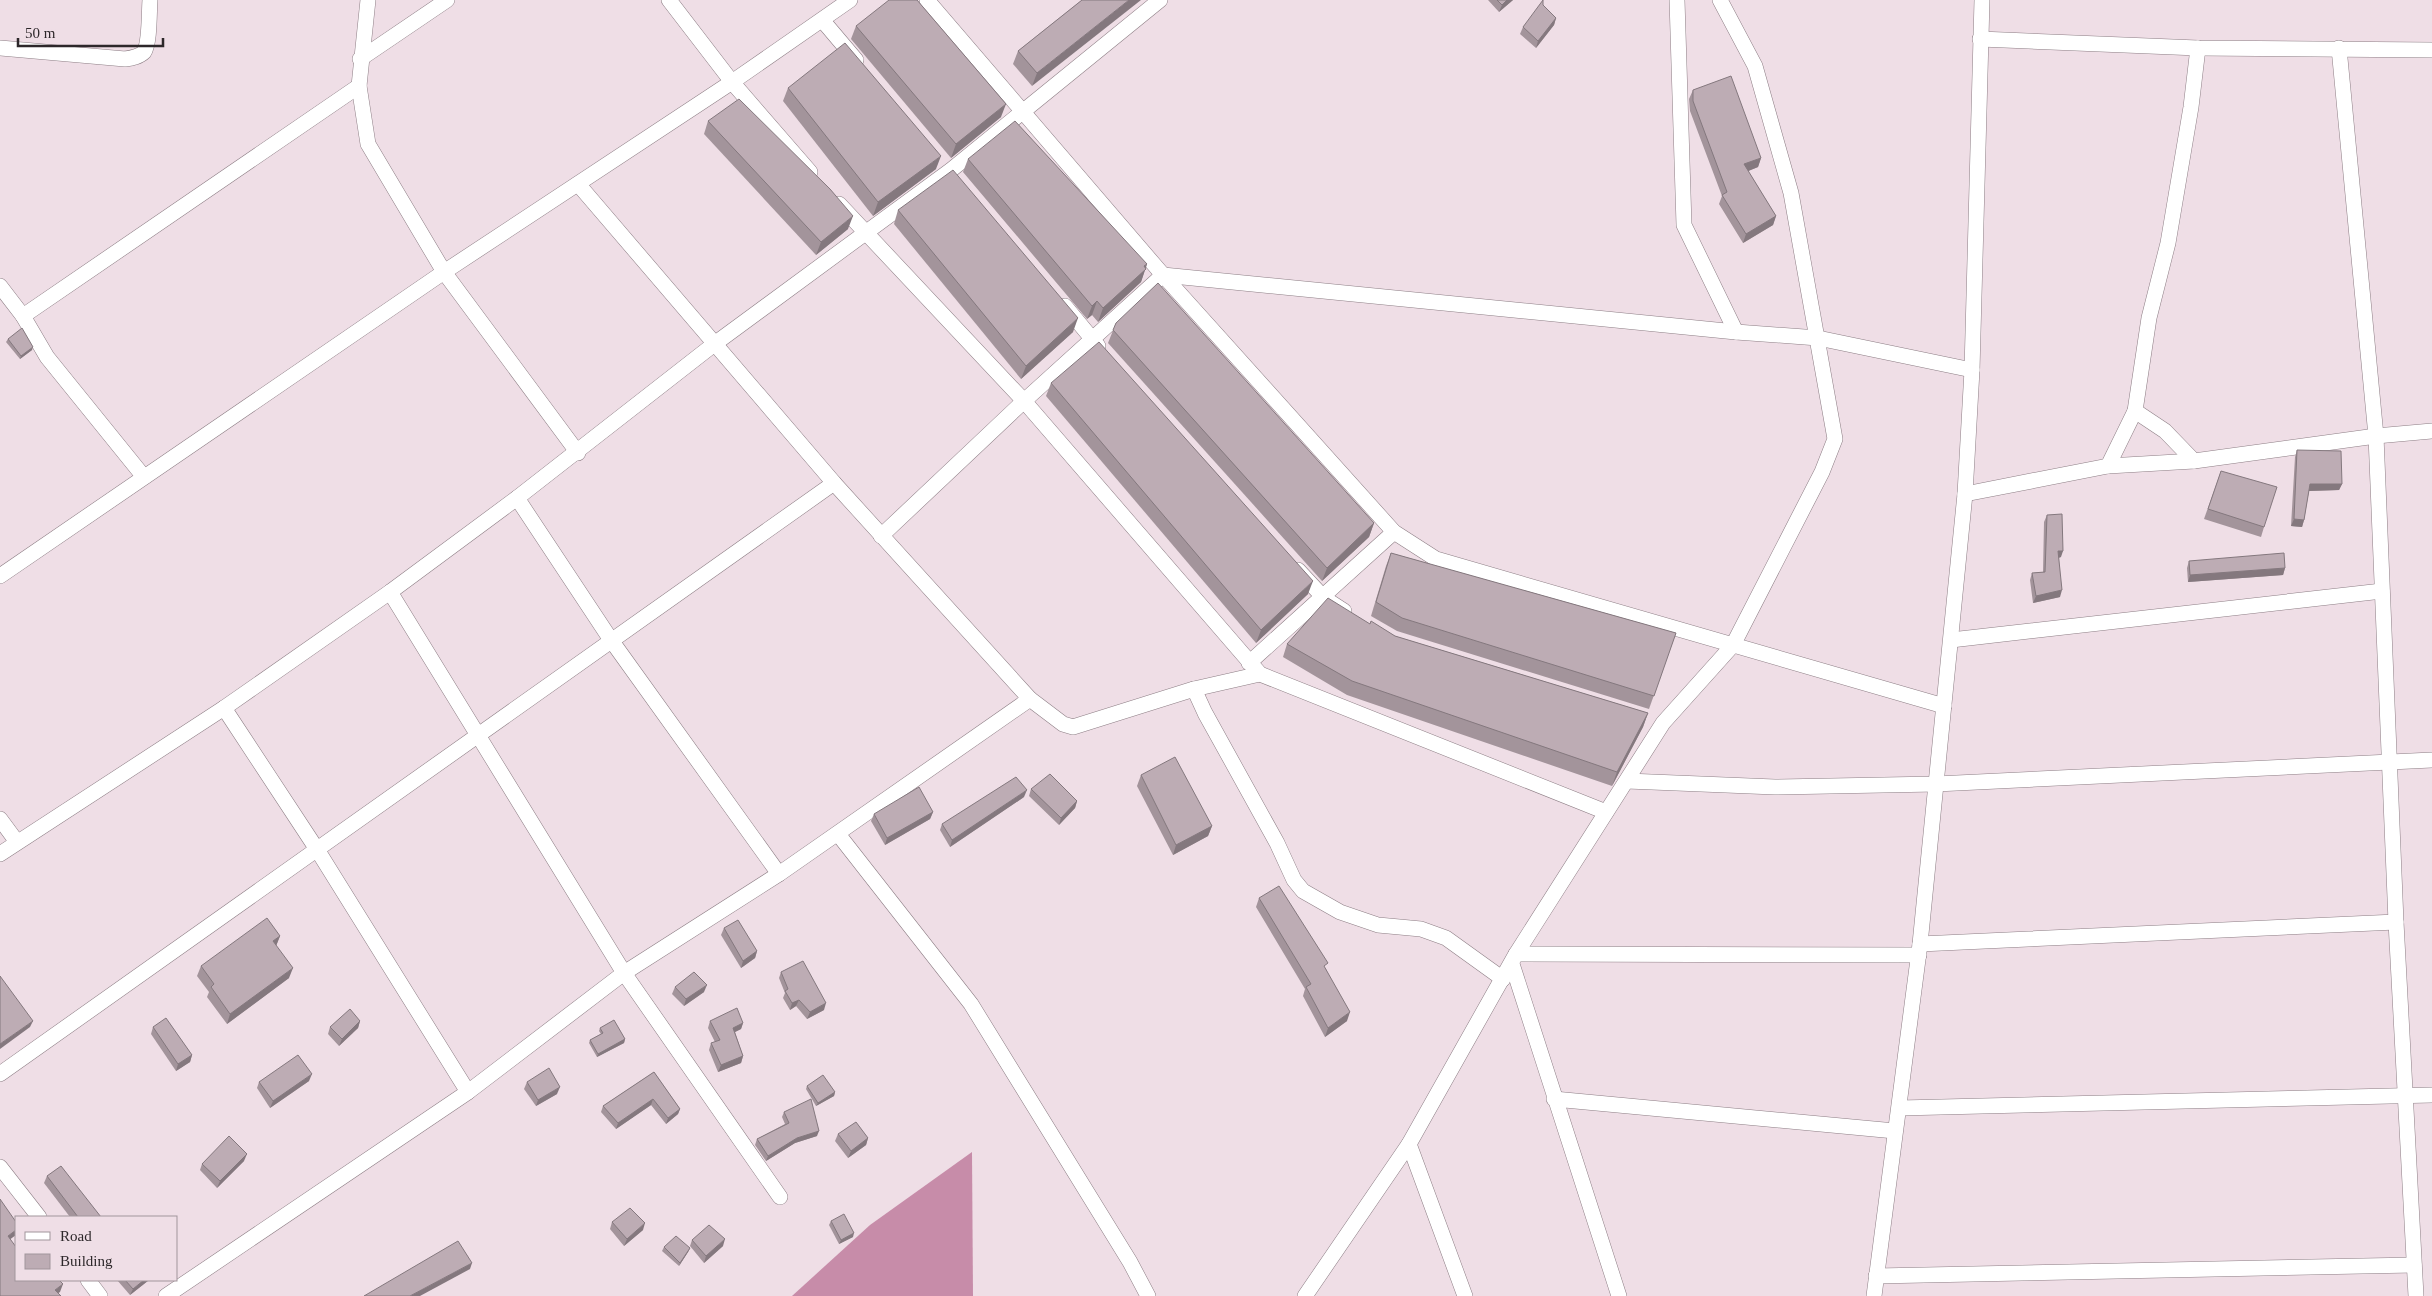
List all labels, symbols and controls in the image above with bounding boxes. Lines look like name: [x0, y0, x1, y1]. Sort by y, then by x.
scale bar: [18, 15, 162, 47]
text: 50 m: [25, 25, 56, 41]
legend: [15, 1216, 178, 1281]
text: Road: [60, 1228, 92, 1244]
text: Building: [60, 1253, 113, 1269]

